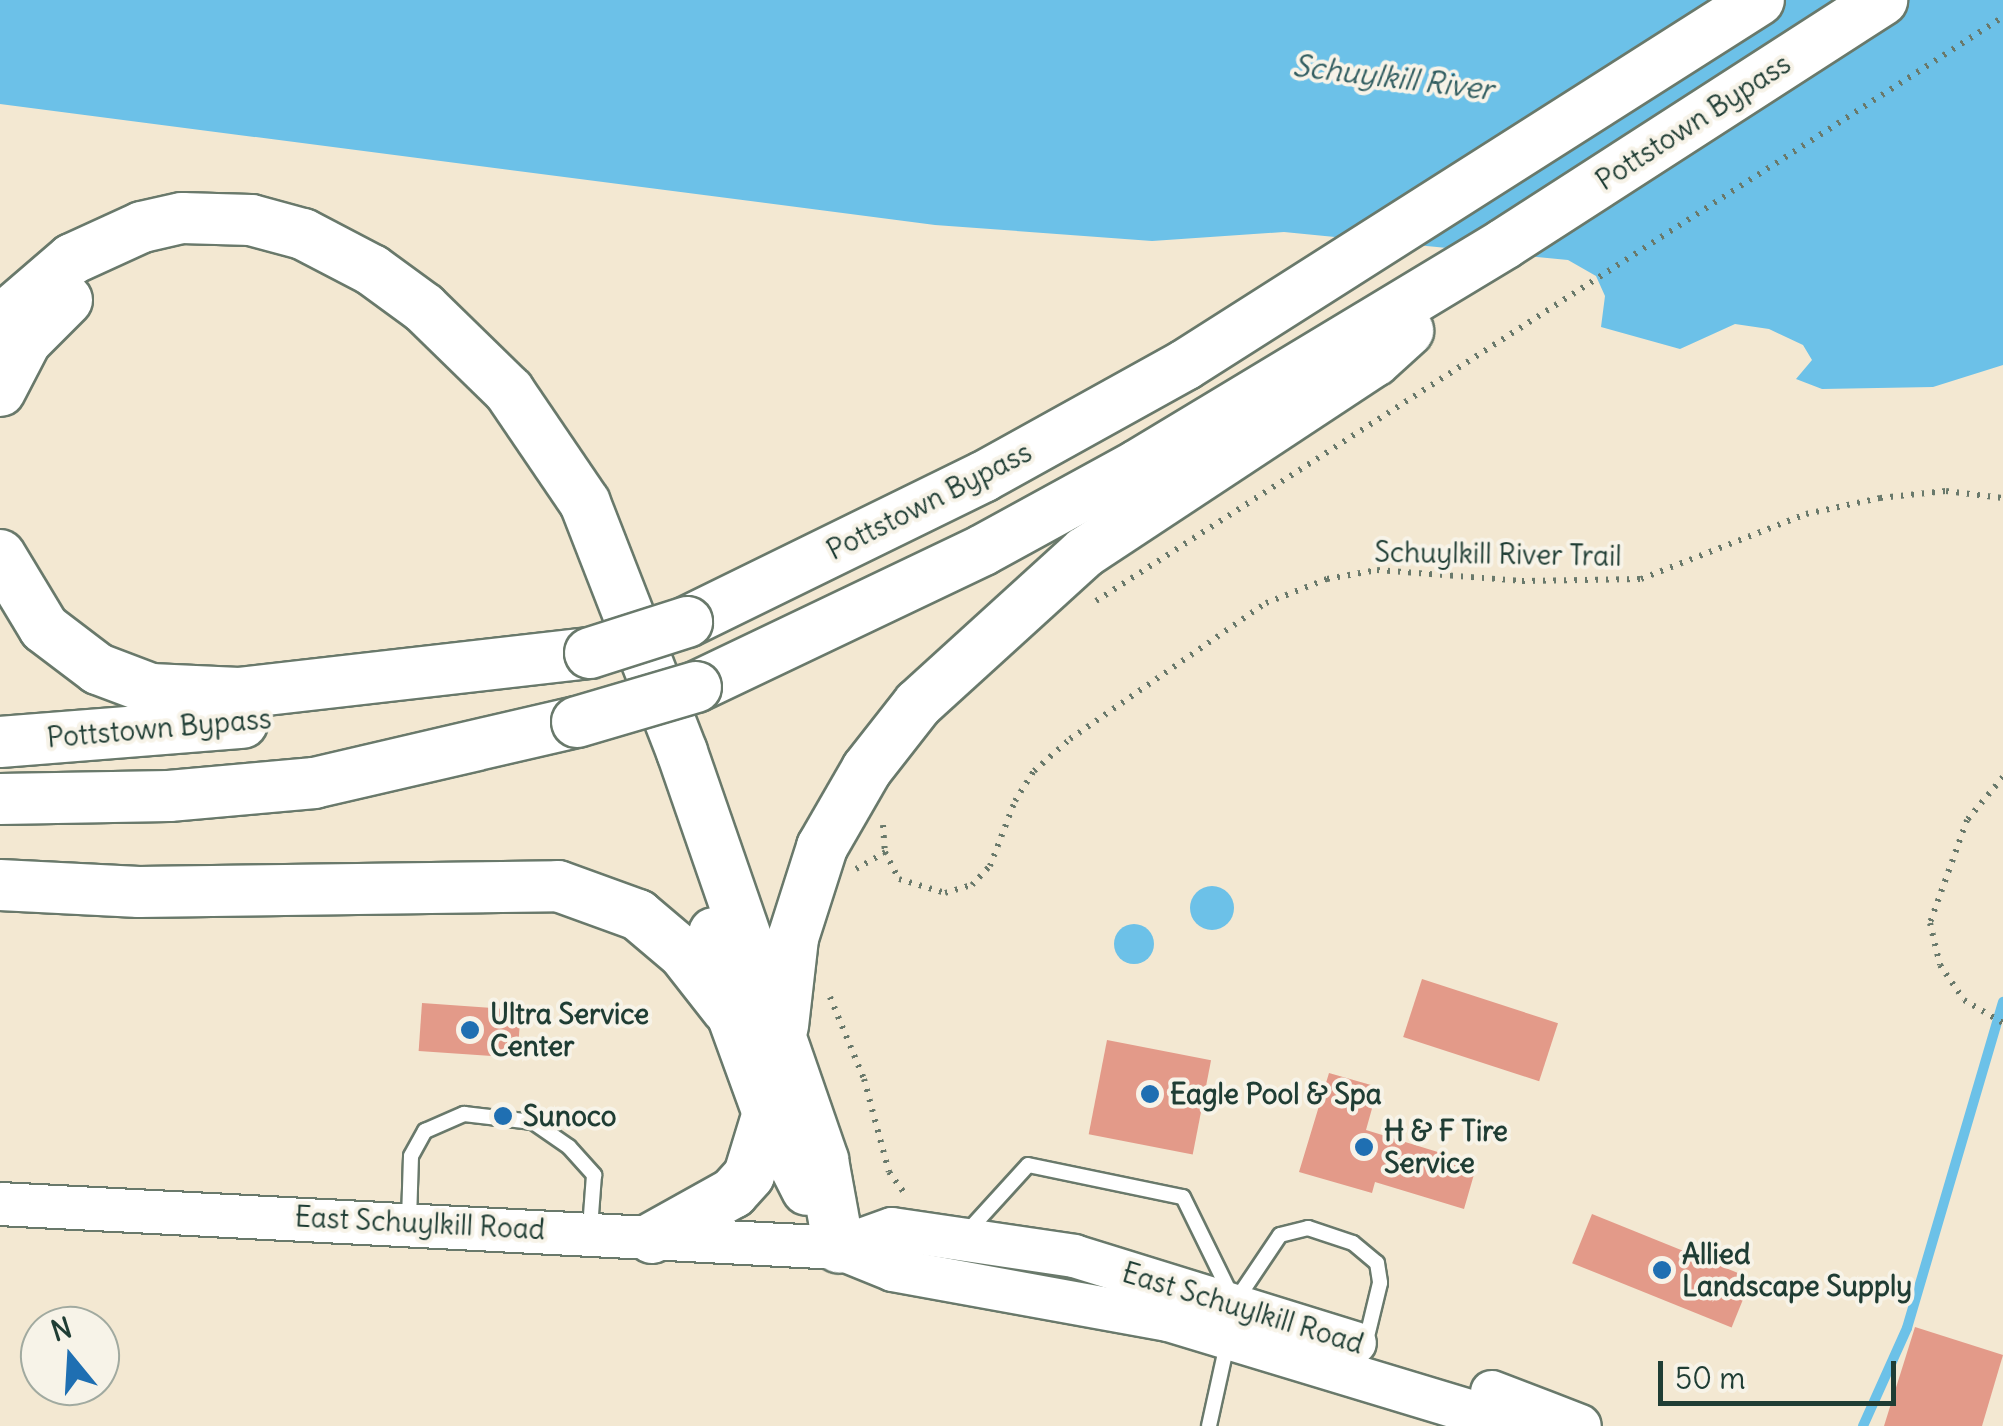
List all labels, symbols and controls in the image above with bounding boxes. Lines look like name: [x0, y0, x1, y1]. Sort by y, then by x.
water label: Schuylkill River: [1291, 47, 1495, 107]
street label: Pottstown Bypass: [1589, 47, 1797, 197]
street label: Pottstown Bypass: [821, 435, 1037, 567]
street label: Schuylkill River Trail: [1374, 535, 1622, 573]
street label: Pottstown Bypass: [45, 701, 273, 755]
place label: Ultra Service Center: [490, 997, 649, 1063]
marker: Ultra Service Center: [459, 1019, 481, 1041]
place label: Eagle Pool & Spa: [1170, 1077, 1382, 1111]
marker: Eagle Pool & Spa: [1139, 1083, 1161, 1105]
place label: Sunoco: [523, 1099, 617, 1133]
marker: Sunoco: [492, 1105, 514, 1127]
place label: H & F Tire Service: [1384, 1114, 1508, 1180]
marker: H & F Tire Service: [1353, 1136, 1375, 1158]
street label: East Schuylkill Road: [294, 1200, 546, 1246]
place label: Allied Landscape Supply: [1682, 1237, 1912, 1303]
street label: East Schuylkill Road: [1118, 1255, 1368, 1361]
marker: Allied Landscape Supply: [1651, 1259, 1673, 1281]
north arrow: [20, 1306, 120, 1406]
text: N: [47, 1309, 76, 1349]
scale bar: [1663, 1341, 1900, 1403]
text: 50 m: [1675, 1359, 1745, 1397]

